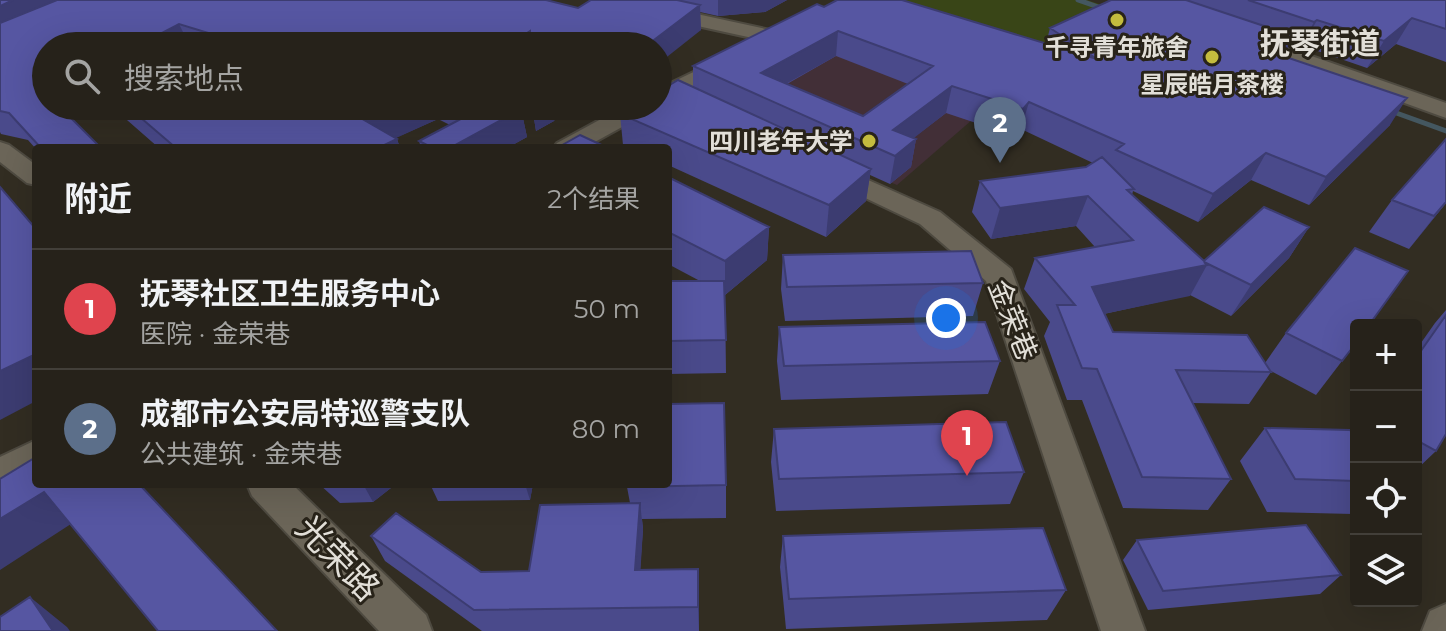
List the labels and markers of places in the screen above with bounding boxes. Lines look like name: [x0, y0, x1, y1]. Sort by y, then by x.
marker: 千寻青年旅舍: [1108, 11, 1126, 29]
place label: 千寻青年旅舍: [1045, 33, 1189, 62]
marker: 星辰皓月茶楼: [1203, 48, 1221, 66]
place label: 星辰皓月茶楼: [1140, 70, 1284, 99]
pin: 2: [974, 97, 1026, 163]
place label: 四川老年大学: [709, 127, 853, 156]
marker: 四川老年大学: [860, 132, 878, 150]
pin: 1: [941, 410, 993, 476]

